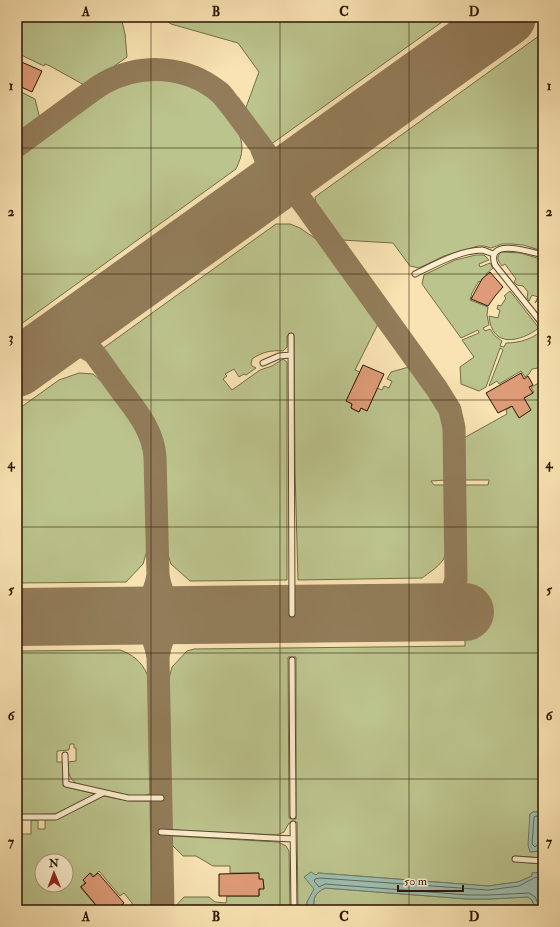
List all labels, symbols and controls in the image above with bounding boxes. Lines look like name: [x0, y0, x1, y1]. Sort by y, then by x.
text: A: [81, 4, 91, 20]
text: B: [212, 4, 220, 20]
text: C: [339, 4, 349, 20]
text: D: [469, 4, 480, 20]
text: 1: [9, 78, 14, 94]
text: 1: [547, 78, 552, 94]
text: 2: [8, 204, 15, 220]
text: 2: [546, 204, 553, 220]
text: 3: [9, 330, 14, 346]
text: 3: [547, 330, 552, 346]
text: 4: [6, 456, 15, 472]
text: 4: [544, 456, 553, 472]
text: 5: [8, 582, 14, 598]
text: 5: [546, 582, 552, 598]
text: 6: [8, 708, 16, 724]
text: 6: [546, 708, 554, 724]
text: 7: [8, 834, 15, 850]
text: 7: [546, 834, 553, 850]
north arrow: [34, 853, 74, 893]
text: N: [48, 857, 60, 870]
scale bar: [398, 867, 463, 893]
text: 50 m: [404, 874, 428, 889]
text: A: [81, 909, 91, 925]
text: B: [212, 909, 220, 925]
text: C: [339, 909, 349, 925]
text: D: [469, 909, 480, 925]

